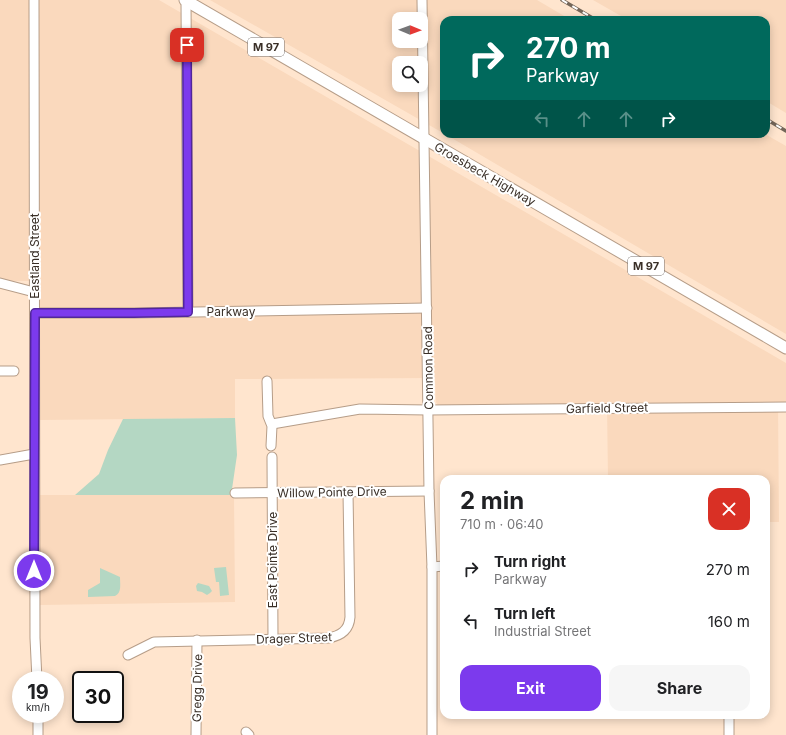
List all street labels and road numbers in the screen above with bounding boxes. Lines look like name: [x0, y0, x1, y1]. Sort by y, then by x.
road number: M 97: [248, 38, 284, 56]
street label: Groesbeck Highway: [432, 139, 538, 209]
street label: Eastland Street: [27, 213, 42, 299]
road number: M 97: [628, 257, 664, 275]
street label: Parkway: [207, 304, 256, 319]
street label: Common Road: [420, 326, 436, 410]
street label: Garfield Street: [566, 400, 648, 416]
street label: Willow Pointe Drive: [277, 484, 387, 500]
street label: East Pointe Drive: [265, 512, 280, 608]
street label: Drager Street: [256, 629, 332, 647]
street label: Gregg Drive: [189, 654, 205, 722]

